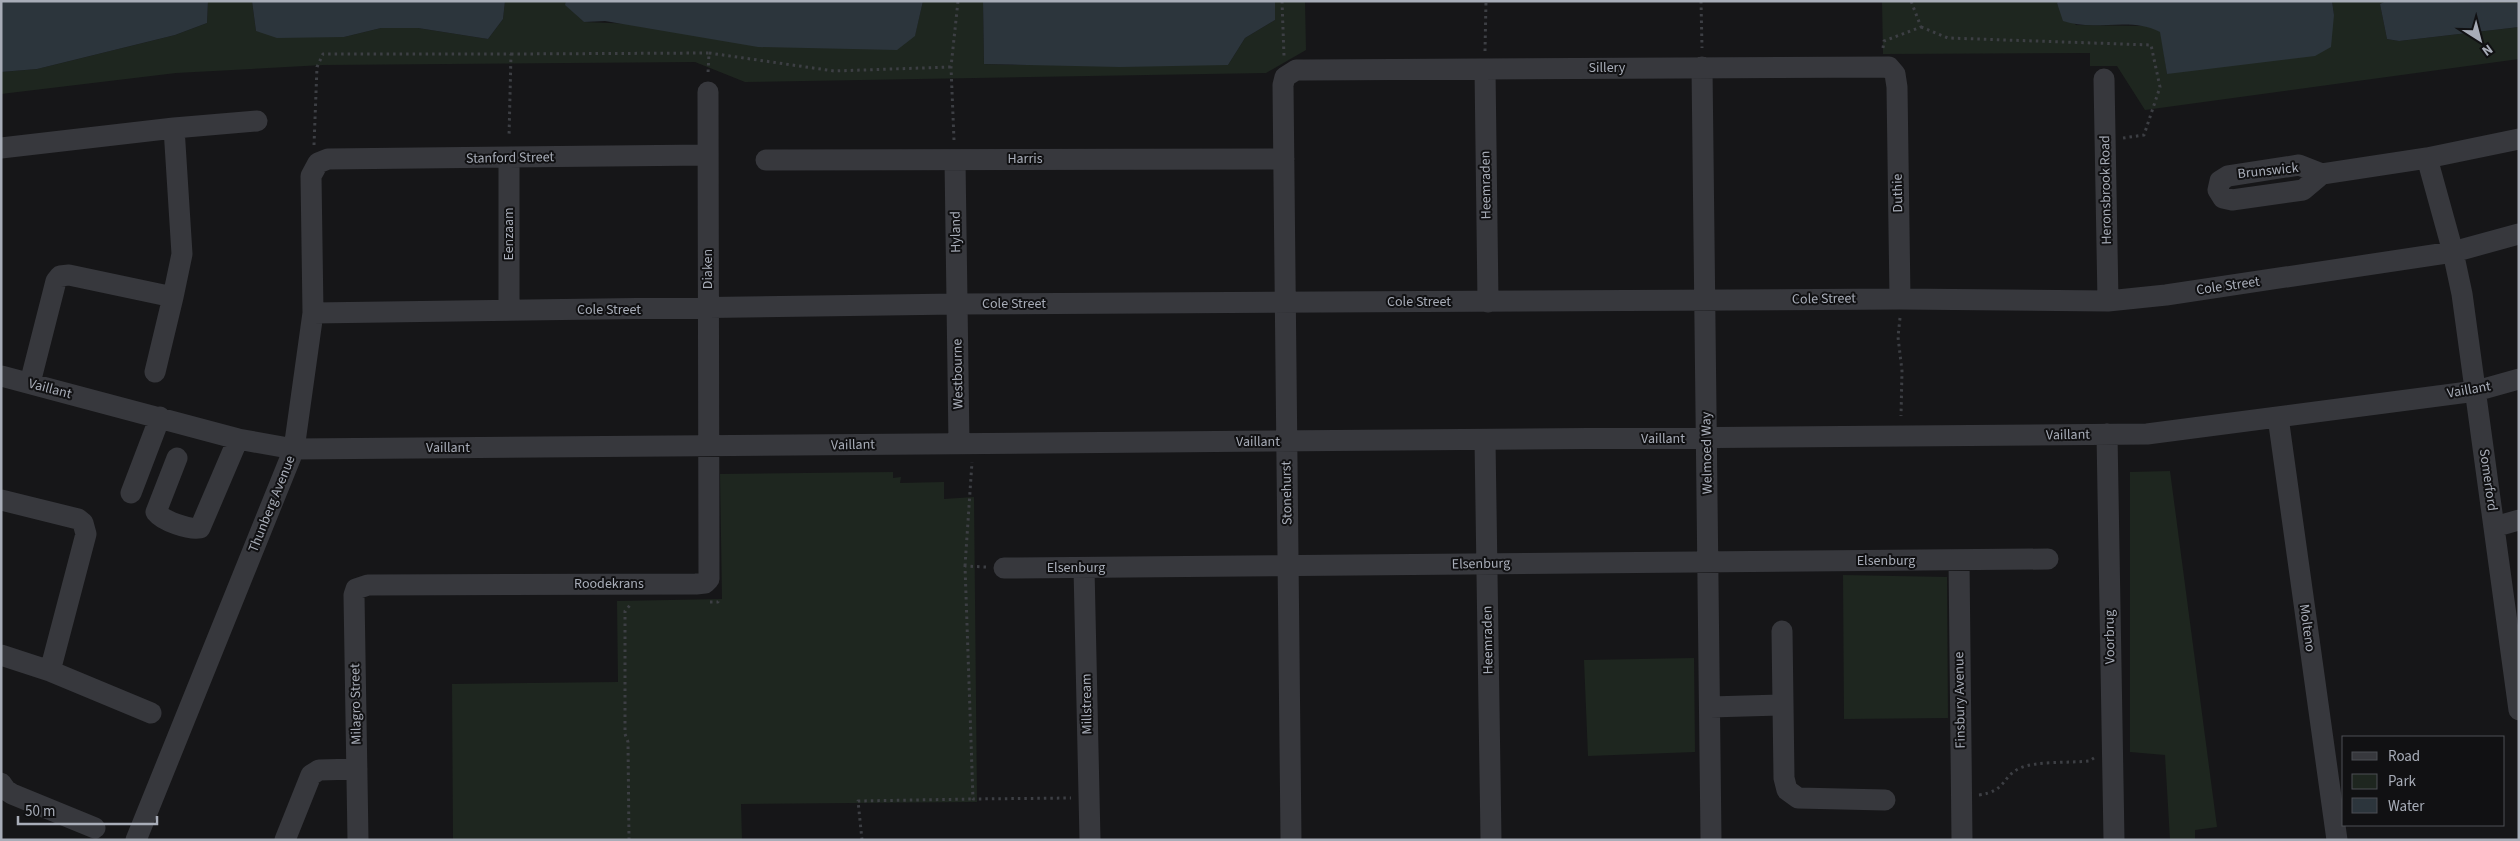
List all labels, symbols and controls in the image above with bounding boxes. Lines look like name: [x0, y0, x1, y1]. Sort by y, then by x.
north arrow: [2455, 15, 2505, 65]
text: N: [2477, 39, 2497, 61]
street label: Sillery: [1589, 58, 1626, 78]
street label: Heronsbrook Road: [2095, 135, 2117, 245]
street label: Stanford Street: [466, 147, 555, 169]
street label: Harris: [1007, 149, 1043, 169]
street label: Heemraden: [1475, 151, 1497, 219]
street label: Brunswick: [2237, 158, 2299, 184]
street label: Duthie: [1888, 173, 1908, 213]
street label: Eenzaam: [499, 207, 519, 261]
street label: Hyland: [946, 211, 966, 253]
street label: Diaken: [698, 249, 718, 289]
street label: Cole Street: [2195, 272, 2261, 300]
street label: Cole Street: [1792, 288, 1856, 310]
street label: Cole Street: [1387, 292, 1451, 312]
street label: Cole Street: [982, 294, 1046, 314]
street label: Cole Street: [577, 300, 641, 320]
street label: Westbourne: [947, 338, 969, 410]
street label: Vaillant: [26, 374, 74, 404]
street label: Vaillant: [2446, 376, 2493, 404]
street label: Welmoed Way: [1696, 411, 1718, 494]
street label: Vaillant: [2046, 425, 2090, 445]
street label: Vaillant: [1641, 429, 1685, 449]
street label: Vaillant: [1236, 432, 1280, 452]
street label: Vaillant: [831, 435, 875, 455]
street label: Vaillant: [426, 438, 470, 458]
street label: Somerford: [2474, 448, 2502, 512]
street label: Thunberg Avenue: [243, 453, 301, 555]
street label: Stonehurst: [1276, 460, 1298, 525]
street label: Elsenburg: [1857, 551, 1915, 571]
street label: Elsenburg: [1452, 553, 1510, 575]
street label: Elsenburg: [1047, 558, 1105, 578]
street label: Roodekrans: [574, 574, 644, 594]
street label: Molteno: [2294, 603, 2320, 653]
street label: Heemraden: [1477, 606, 1499, 674]
street label: Voorbrug: [2100, 610, 2120, 664]
street label: Finsbury Avenue: [1949, 651, 1971, 749]
street label: Milagro Street: [345, 663, 367, 745]
street label: Millstream: [1076, 673, 1098, 735]
legend: [2342, 736, 2505, 826]
text: Road: [2388, 746, 2420, 767]
text: Park: [2388, 771, 2417, 792]
scale bar: [18, 794, 156, 826]
text: Water: [2388, 796, 2425, 817]
text: 50 m: [25, 801, 55, 822]

